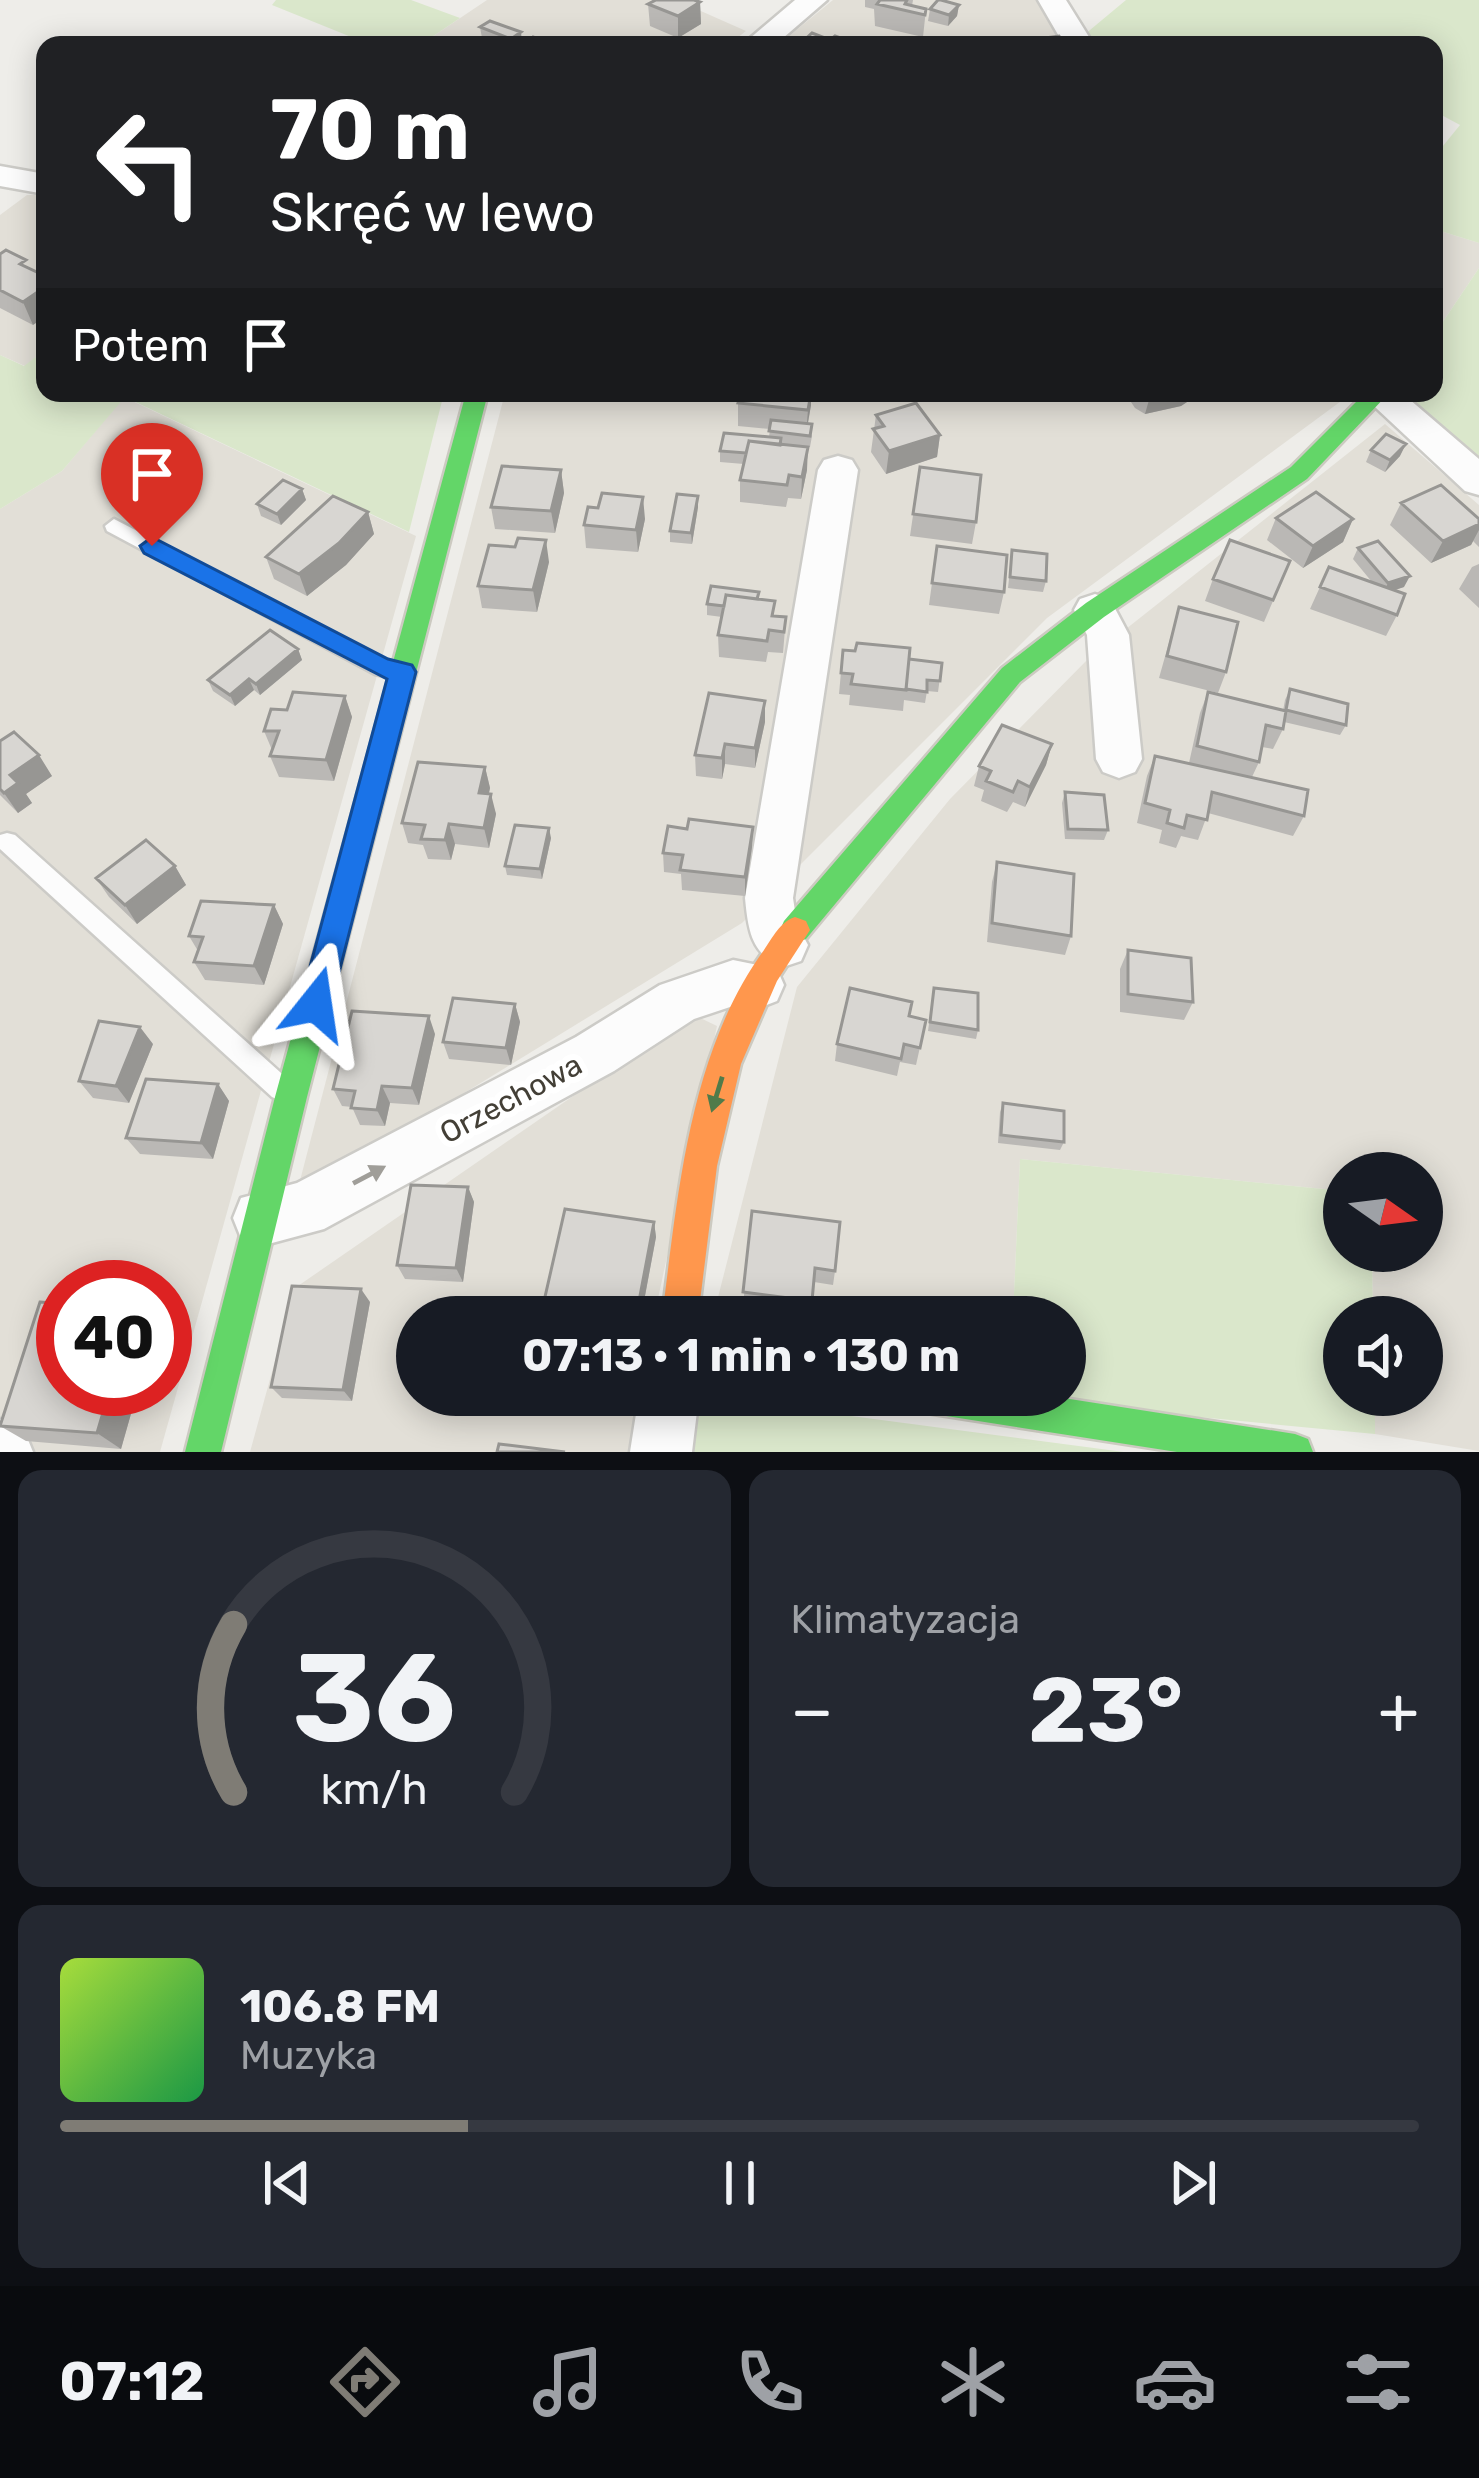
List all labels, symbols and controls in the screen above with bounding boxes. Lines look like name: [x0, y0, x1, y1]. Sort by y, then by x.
text: 70 m: [270, 80, 470, 180]
icon: left: [72, 84, 228, 240]
text: Skręć w lewo: [270, 181, 595, 245]
icon: arrive: [233, 312, 299, 378]
text: Potem: [72, 319, 209, 372]
pin: [101, 423, 203, 546]
icon: arrive: [119, 441, 185, 507]
position arrow: [253, 941, 379, 1067]
street label: Orzechowa: [434, 1047, 588, 1151]
one-way arrow: [706, 1076, 725, 1113]
north arrow: [1323, 1152, 1443, 1272]
map controls: [1323, 1152, 1443, 1416]
one-way arrow: [351, 1165, 386, 1186]
speed limit sign: 40: [36, 1260, 192, 1416]
button: sound: [1323, 1296, 1443, 1416]
text: 07:13 · 1 min · 130 m: [522, 1329, 960, 1382]
text: Klimatyzacja: [791, 1597, 1020, 1643]
text: 36: [293, 1624, 456, 1772]
text: 23°: [1028, 1657, 1183, 1764]
text: −: [791, 1671, 833, 1750]
text: +: [1378, 1671, 1419, 1750]
text: km/h: [321, 1763, 428, 1814]
text: 106.8 FM: [240, 1980, 440, 2033]
text: Muzyka: [240, 2033, 377, 2079]
icon: previous: [254, 2150, 320, 2216]
icon: pause: [707, 2150, 773, 2216]
icon: next: [1160, 2150, 1226, 2216]
icon: directions: [323, 2340, 407, 2424]
icon: music: [526, 2340, 610, 2424]
icon: phone: [728, 2340, 812, 2424]
icon: climate: [931, 2340, 1015, 2424]
icon: car: [1133, 2340, 1217, 2424]
icon: filters: [1336, 2340, 1420, 2424]
text: 07:12: [59, 2350, 205, 2414]

